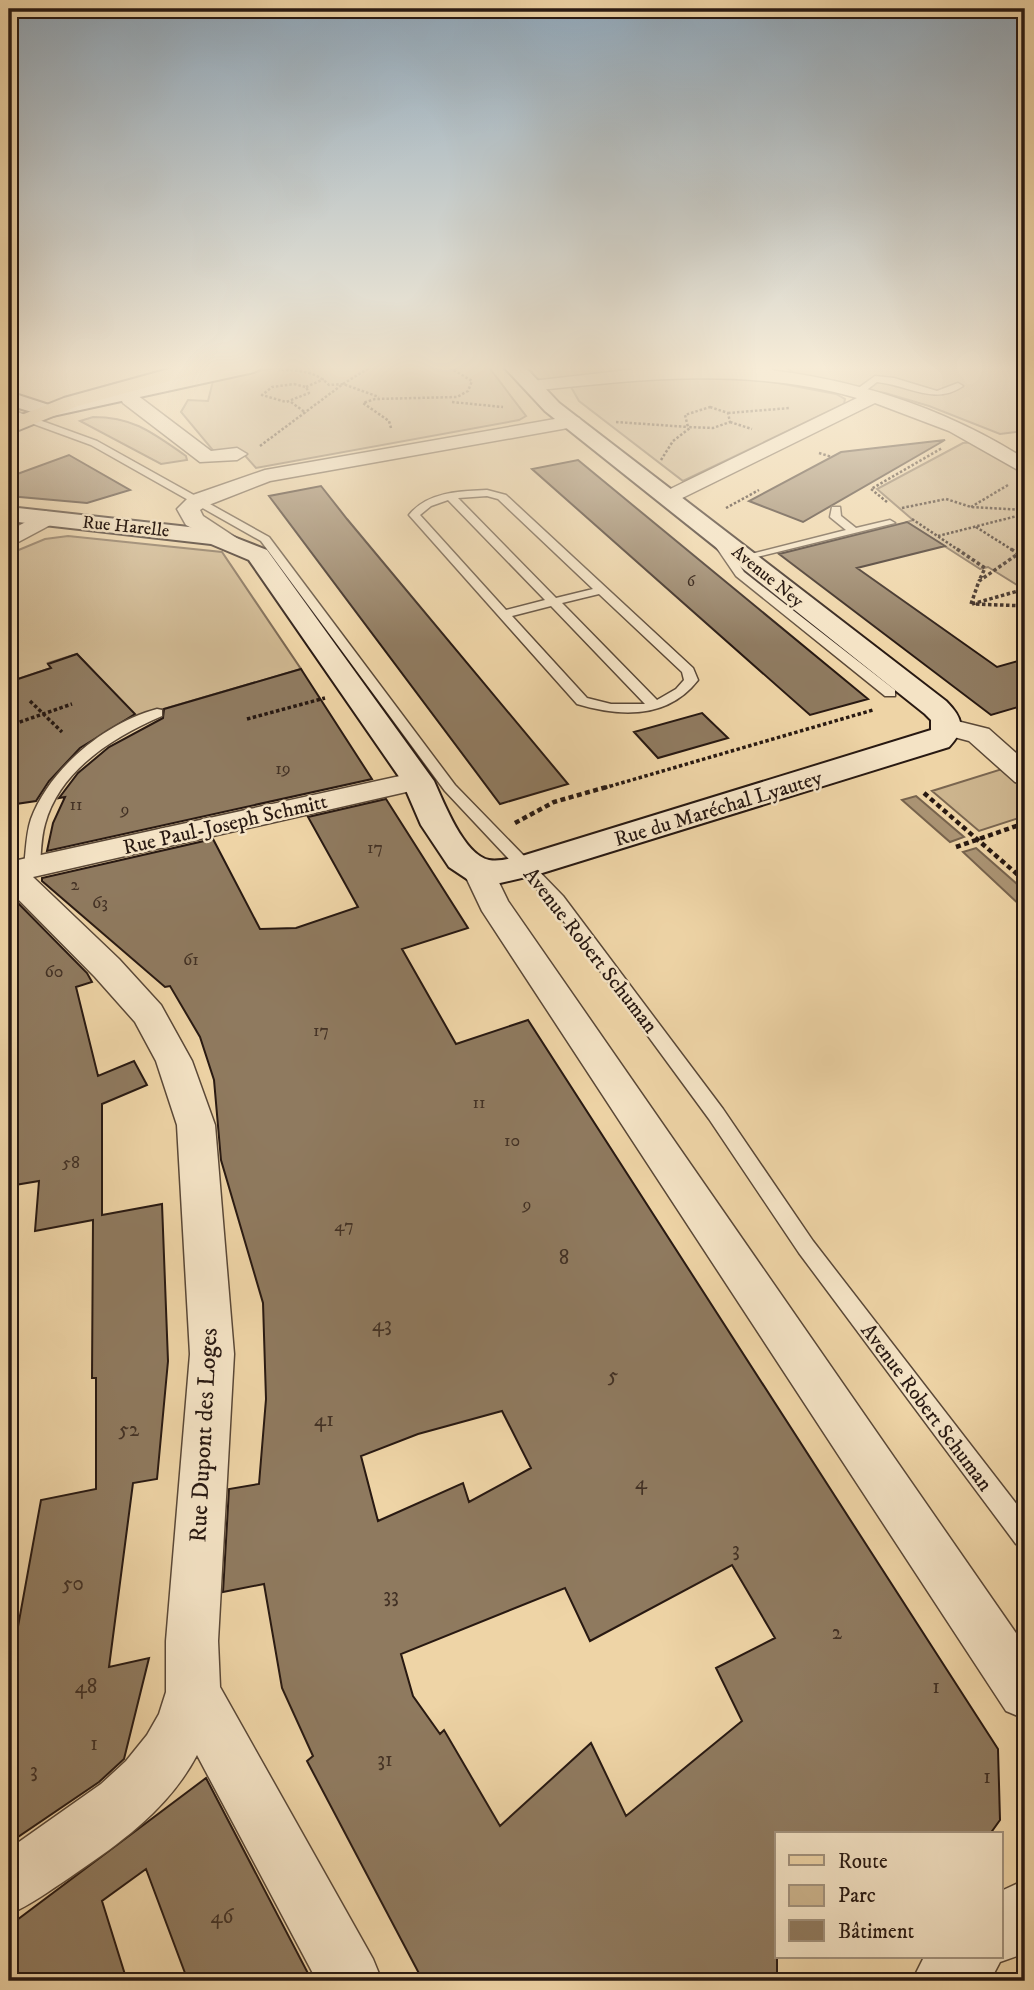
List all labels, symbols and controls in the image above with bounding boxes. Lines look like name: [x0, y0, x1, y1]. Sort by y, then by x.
street label: Rue Harelle: [81, 512, 170, 542]
street label: Avenue Ney: [727, 541, 808, 613]
house number: 6: [687, 571, 696, 591]
house number: 19: [275, 758, 291, 780]
street label: Rue du Maréchal Lyautey: [611, 765, 826, 853]
street label: Rue Paul-Joseph Schmitt: [121, 789, 330, 861]
house number: 11: [69, 794, 83, 816]
house number: 9: [120, 799, 129, 821]
house number: 17: [367, 837, 383, 859]
street label: Avenue Robert Schuman: [517, 862, 663, 1039]
house number: 2: [71, 874, 80, 896]
house number: 63: [92, 892, 108, 914]
house number: 61: [183, 949, 199, 971]
house number: 60: [44, 961, 64, 983]
house number: 17: [313, 1020, 329, 1042]
house number: 11: [472, 1092, 486, 1114]
house number: 10: [504, 1130, 520, 1152]
house number: 58: [62, 1152, 80, 1174]
house number: 9: [522, 1194, 531, 1216]
house number: 47: [334, 1215, 354, 1237]
house number: 8: [559, 1245, 569, 1271]
house number: 43: [372, 1312, 392, 1338]
street label: Avenue Robert Schuman: [855, 1319, 998, 1497]
street label: Rue Dupont des Loges: [183, 1327, 225, 1543]
house number: 5: [608, 1363, 618, 1389]
house number: 41: [314, 1407, 334, 1433]
house number: 52: [119, 1417, 140, 1443]
house number: 4: [635, 1470, 648, 1496]
house number: 3: [732, 1537, 740, 1563]
house number: 50: [62, 1571, 84, 1597]
house number: 33: [383, 1583, 399, 1609]
house number: 2: [832, 1620, 843, 1646]
house number: 48: [75, 1674, 97, 1700]
house number: 1: [932, 1674, 940, 1700]
house number: 1: [90, 1731, 98, 1757]
house number: 31: [377, 1747, 393, 1773]
house number: 3: [30, 1758, 38, 1784]
house number: 1: [983, 1764, 991, 1790]
legend: [775, 1832, 1002, 1958]
text: Route: [838, 1849, 888, 1875]
text: Parc: [838, 1883, 876, 1909]
house number: 46: [210, 1904, 235, 1930]
text: Bâtiment: [838, 1919, 915, 1945]

